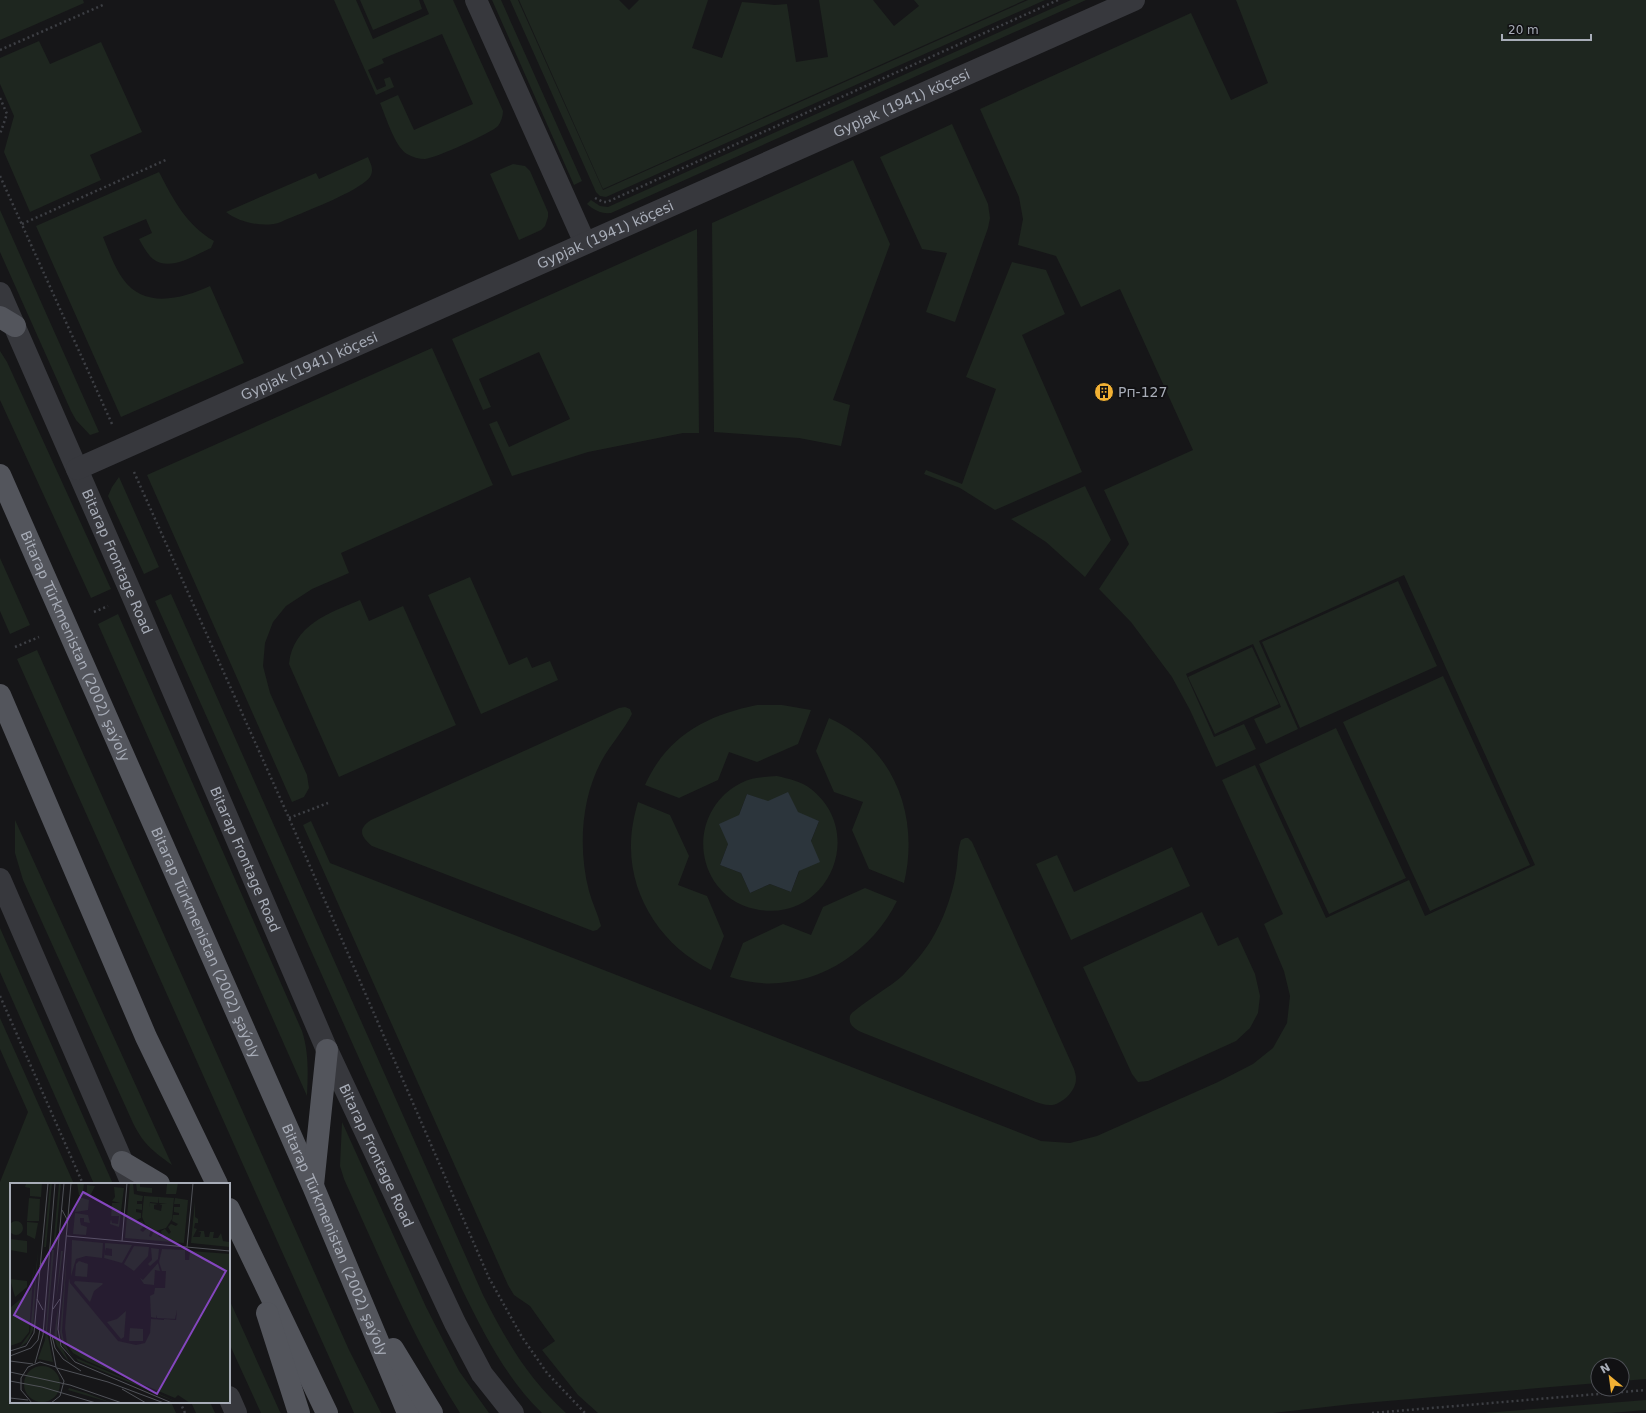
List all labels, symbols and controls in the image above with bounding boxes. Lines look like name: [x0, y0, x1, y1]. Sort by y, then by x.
scale bar: [1502, 16, 1591, 42]
text: 20 m: [1508, 23, 1539, 37]
street label: Gypjak (1941) köçesi: [831, 66, 972, 140]
street label: Gypjak (1941) köçesi: [534, 197, 676, 272]
street label: Gypjak (1941) köçesi: [238, 329, 380, 403]
building icon: Рп-127: [1093, 381, 1115, 403]
place label: Рп-127: [1118, 384, 1167, 400]
street label: Bitarap Frontage Road: [79, 487, 156, 636]
street label: Bitarap Türkmenistan (2002) şaýoly: [18, 528, 133, 764]
street label: Bitarap Frontage Road: [207, 784, 283, 934]
street label: Bitarap Türkmenistan (2002) şaýoly: [148, 825, 264, 1061]
street label: Bitarap Frontage Road: [336, 1081, 417, 1230]
street label: Bitarap Türkmenistan (2002) şaýoly: [279, 1121, 391, 1358]
inset map: [10, 1183, 230, 1403]
north arrow: [1590, 1357, 1630, 1397]
text: N: [1598, 1361, 1613, 1377]

